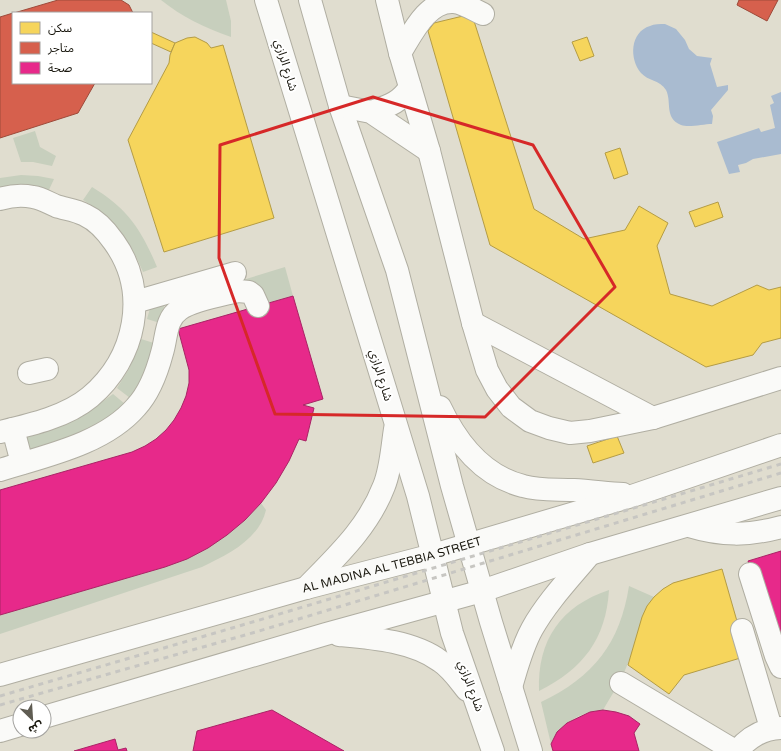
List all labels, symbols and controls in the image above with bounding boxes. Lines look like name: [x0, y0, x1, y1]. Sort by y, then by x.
legend: [12, 12, 152, 84]
text: سكن: [48, 21, 72, 35]
street label: شارع الرازي: [269, 37, 300, 93]
text: متاجر: [47, 41, 74, 55]
text: صحة: [48, 61, 72, 75]
street label: شارع الرازي: [364, 347, 395, 403]
street label: AL MADINA AL TEBBIA STREET: [301, 534, 484, 596]
street label: شارع الرازي: [453, 659, 487, 714]
north arrow: [12, 699, 52, 739]
text: ش: [26, 719, 46, 737]

